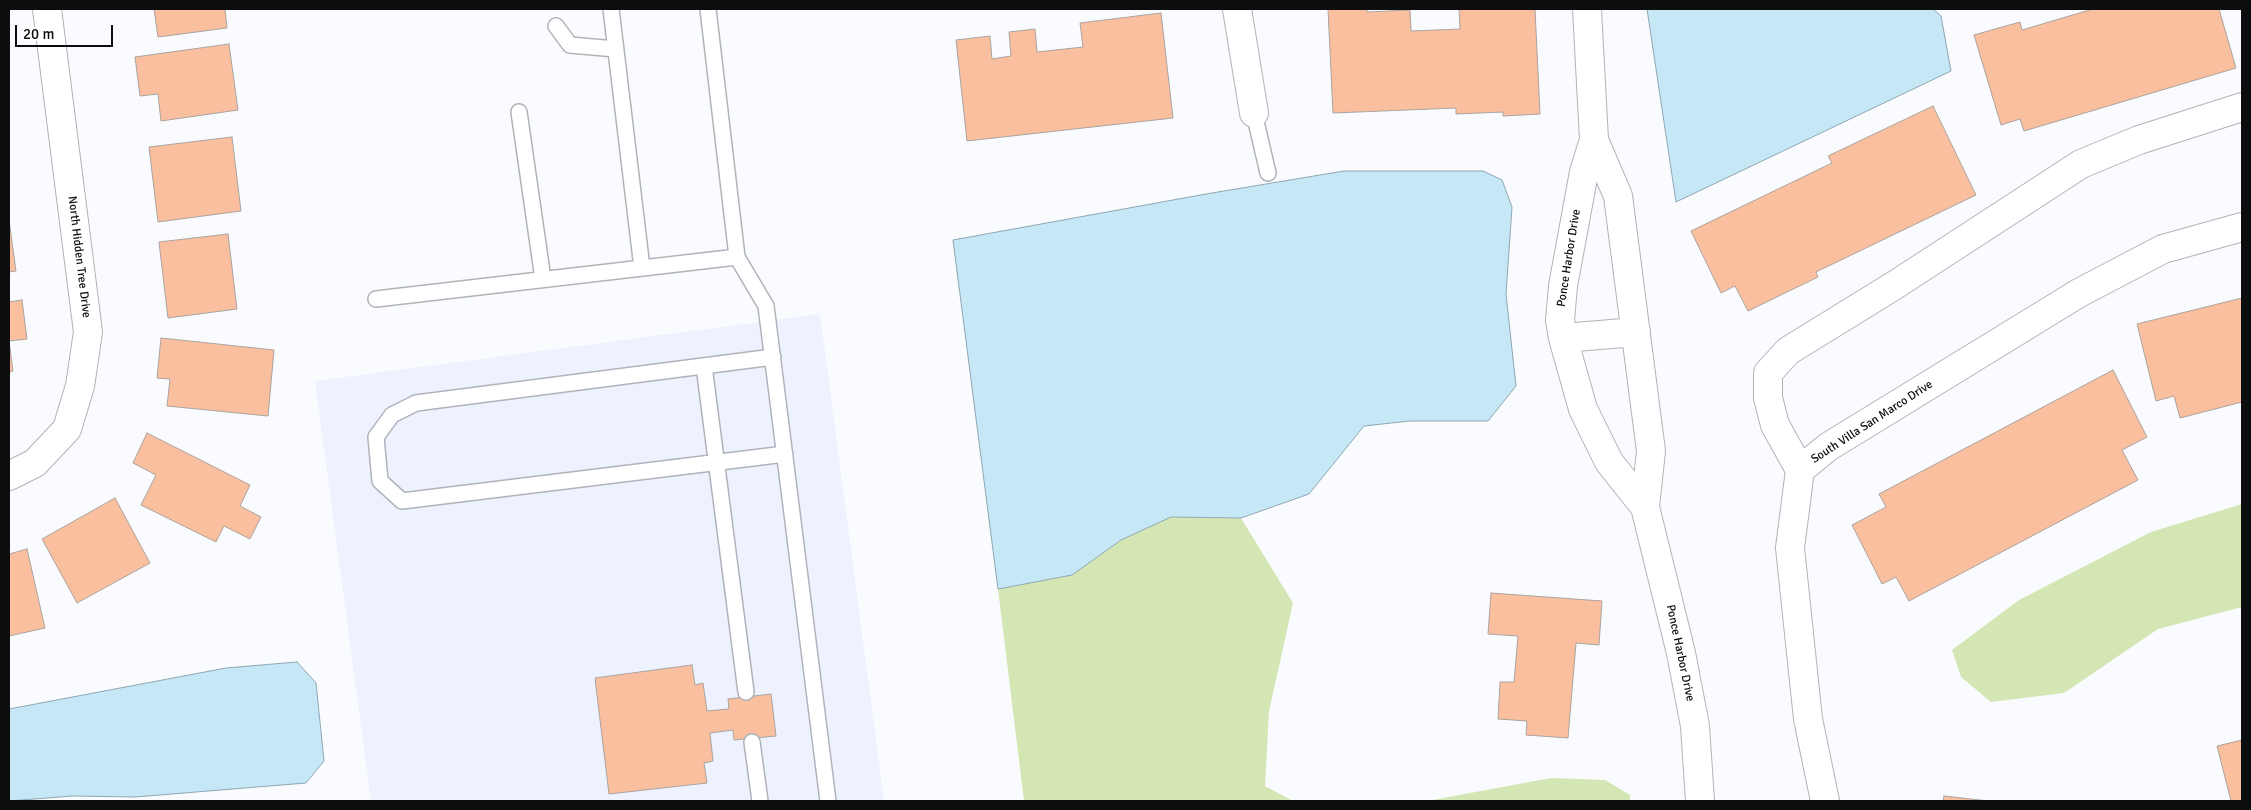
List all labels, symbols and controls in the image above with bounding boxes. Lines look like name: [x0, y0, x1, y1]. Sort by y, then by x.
scale bar: [18, 15, 115, 47]
text: 20 m: [23, 25, 54, 43]
street label: North Hidden Tree Drive: [64, 195, 94, 319]
street label: Ponce Harbor Drive: [1554, 208, 1584, 308]
street label: South Villa San Marco Drive: [1809, 377, 1935, 467]
street label: Ponce Harbor Drive: [1663, 603, 1697, 703]

